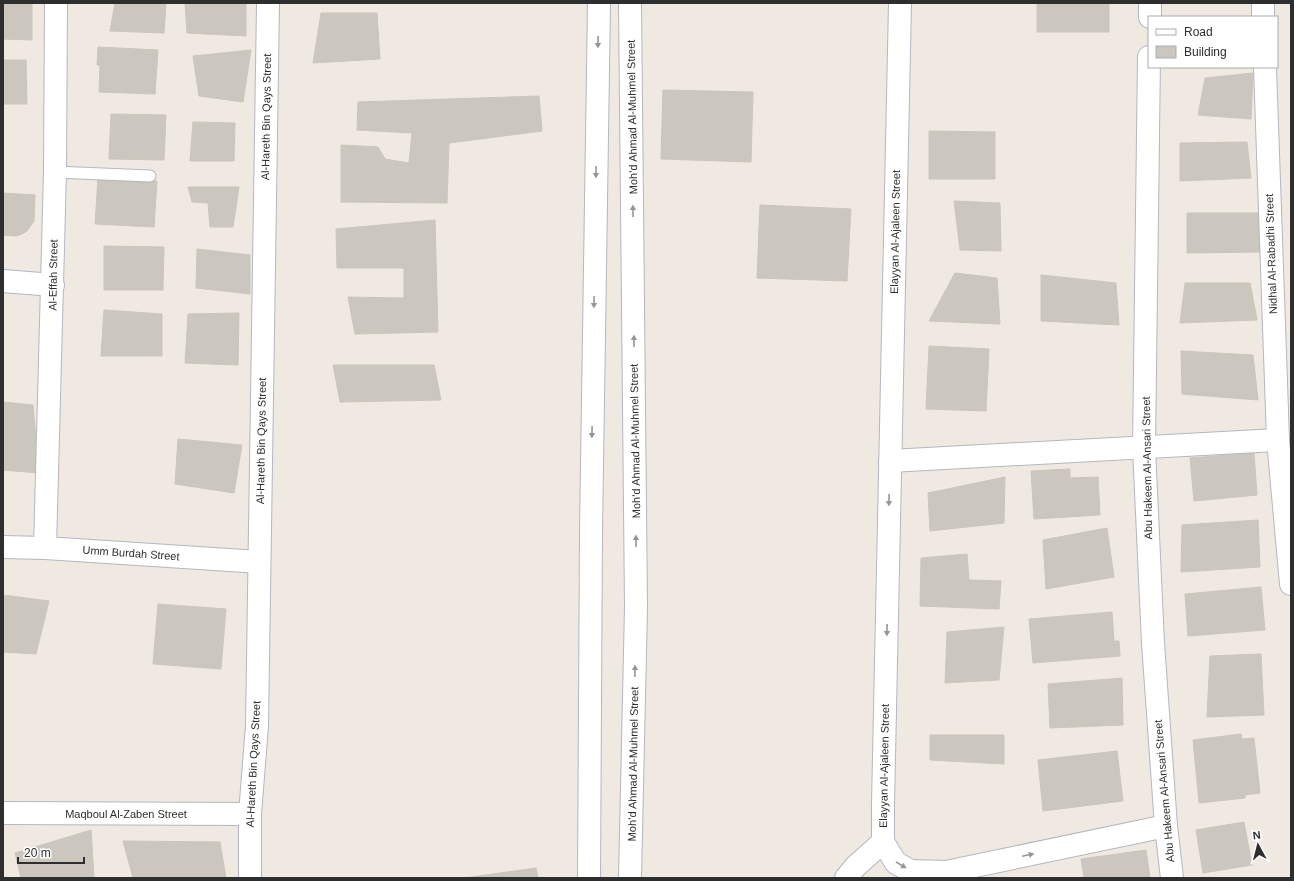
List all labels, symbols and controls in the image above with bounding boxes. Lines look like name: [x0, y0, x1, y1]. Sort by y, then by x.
legend: [1148, 16, 1278, 68]
text: Road: [1184, 25, 1213, 39]
one-way arrow: [595, 36, 602, 48]
street label: Moh’d Ahmad Al-Muhmel Street: [625, 40, 639, 194]
text: Building: [1184, 45, 1227, 59]
street label: Al-Hareth Bin Qays Street: [259, 54, 273, 180]
one-way arrow: [593, 166, 599, 179]
street label: Elayyan Al-Ajaleen Street: [888, 170, 902, 294]
street label: Nidhal Al-Rabadhi Street: [1263, 194, 1279, 314]
one-way arrow: [629, 205, 636, 217]
street label: Al-Effah Street: [46, 239, 60, 311]
one-way arrow: [591, 296, 597, 309]
one-way arrow: [631, 334, 637, 347]
street label: Moh’d Ahmad Al-Muhmel Street: [628, 364, 642, 518]
street label: Al-Hareth Bin Qays Street: [254, 378, 268, 504]
street label: Abu Hakeem Al-Ansari Street: [1140, 396, 1154, 540]
one-way arrow: [589, 426, 595, 439]
one-way arrow: [886, 494, 892, 507]
one-way arrow: [632, 535, 639, 547]
street label: Umm Burdah Street: [82, 544, 180, 562]
one-way arrow: [883, 624, 890, 636]
one-way arrow: [632, 664, 638, 677]
street label: Moh’d Ahmad Al-Muhmel Street: [626, 687, 640, 841]
street label: Al-Hareth Bin Qays Street: [244, 700, 262, 828]
street label: Elayyan Al-Ajaleen Street: [877, 704, 891, 828]
street label: Abu Hakeem Al-Ansari Street: [1152, 719, 1176, 863]
street label: Maqboul Al-Zaben Street: [65, 808, 187, 820]
north arrow: [1238, 825, 1278, 865]
text: N: [1252, 829, 1262, 842]
scale bar: [18, 839, 84, 865]
text: 20 m: [24, 846, 51, 860]
one-way arrow: [1021, 852, 1034, 858]
one-way arrow: [895, 862, 907, 869]

